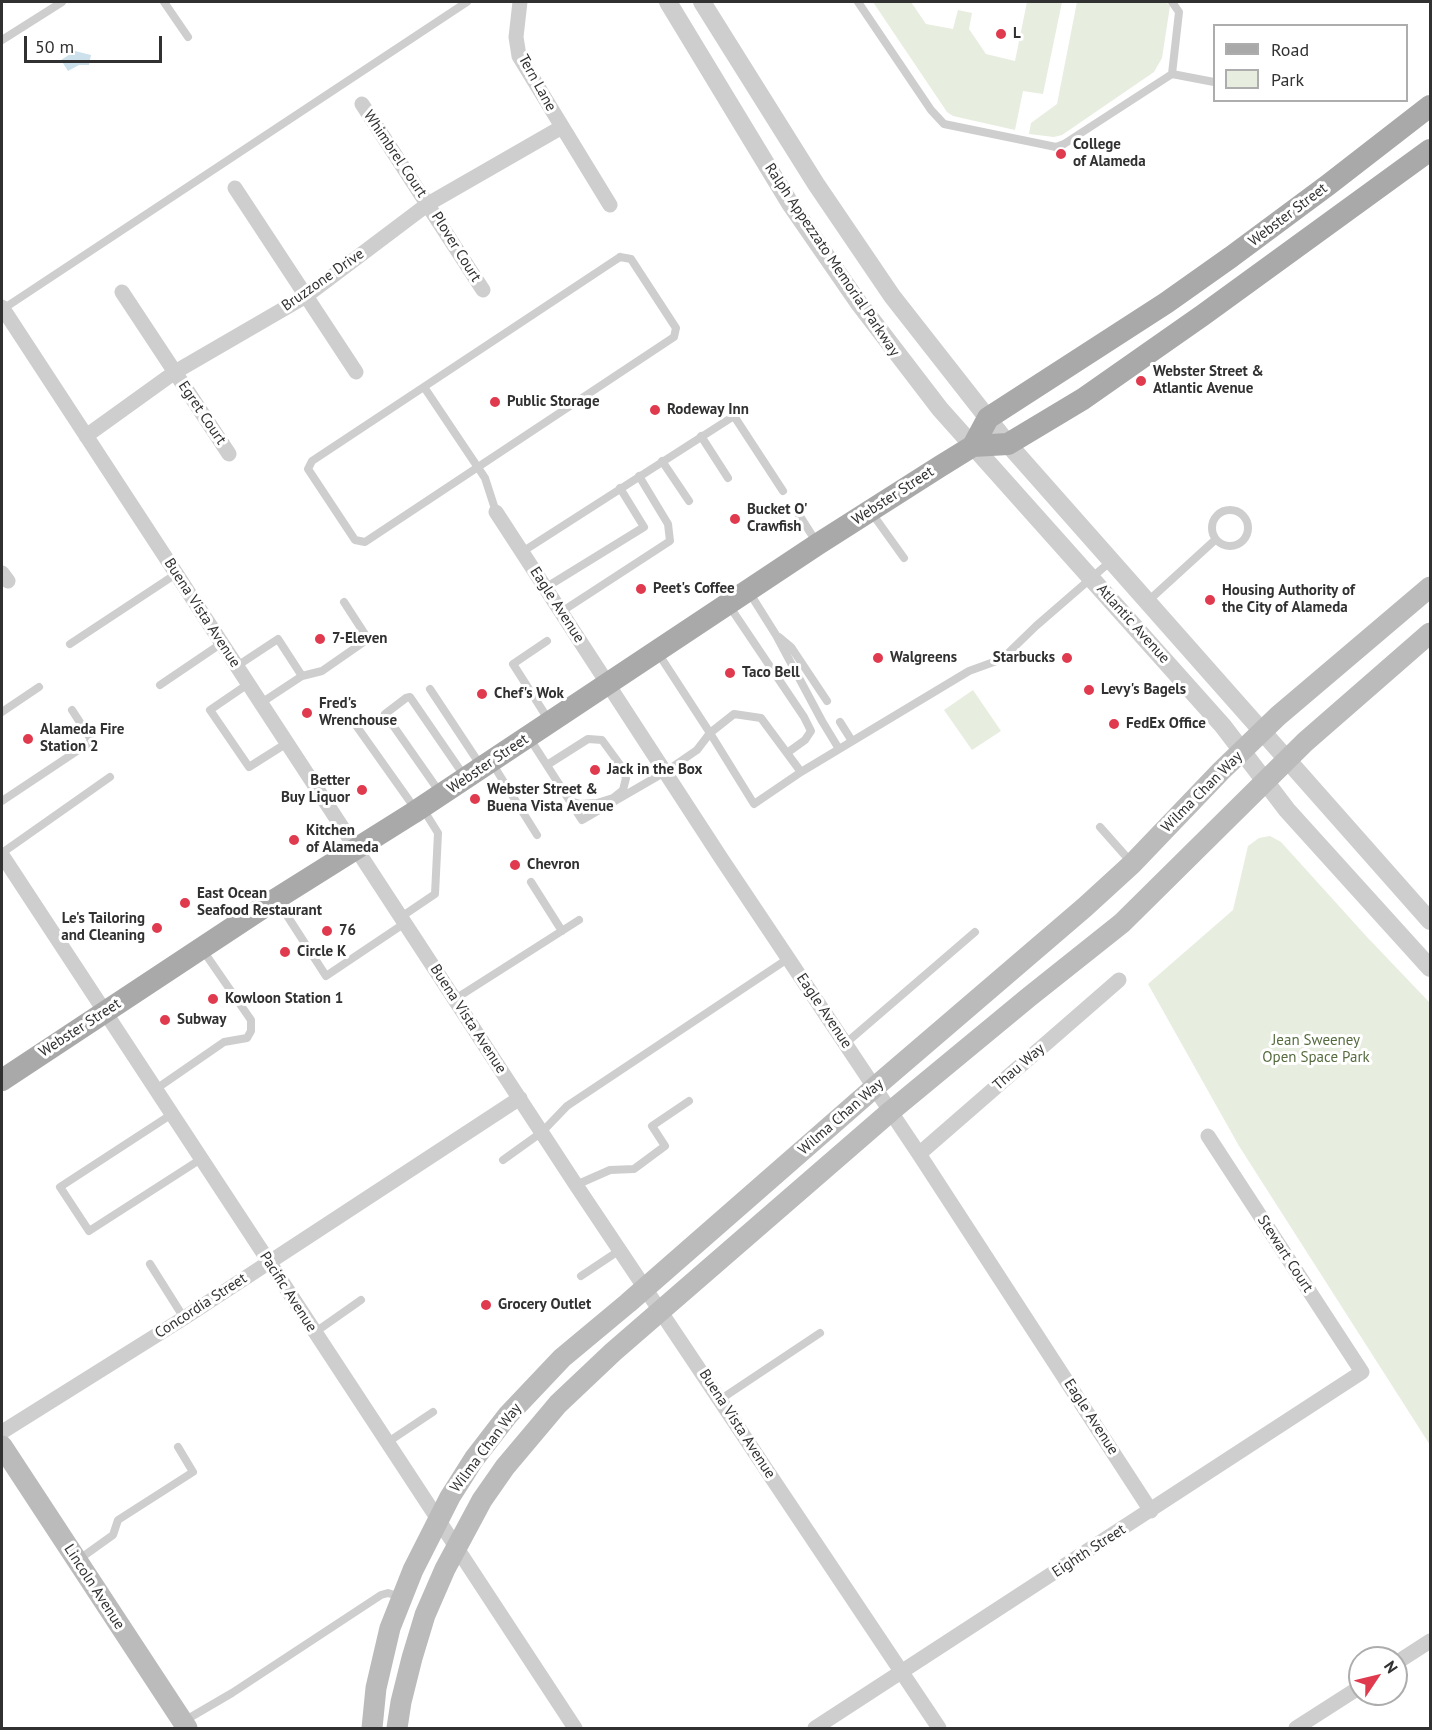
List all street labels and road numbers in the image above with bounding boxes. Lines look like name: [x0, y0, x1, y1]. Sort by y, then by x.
street label: Tern Lane: [514, 51, 560, 115]
street label: Whimbrel Court: [359, 107, 431, 201]
street label: Ralph Appezzato Memorial Parkway: [761, 160, 903, 360]
street label: Webster Street: [1245, 180, 1331, 250]
street label: Plover Court: [427, 209, 485, 285]
street label: Bruzzone Drive: [278, 245, 368, 315]
street label: Egret Court: [174, 378, 230, 448]
street label: Webster Street: [849, 463, 937, 529]
street label: Buena Vista Avenue: [160, 555, 244, 671]
street label: Eagle Avenue: [526, 564, 588, 646]
street label: Atlantic Avenue: [1093, 581, 1173, 667]
street label: Webster Street: [444, 730, 532, 798]
street label: Wilma Chan Way: [1158, 748, 1246, 836]
street label: Buena Vista Avenue: [426, 961, 510, 1077]
street label: Eagle Avenue: [792, 970, 856, 1052]
street label: Webster Street: [36, 995, 124, 1061]
street label: Thau Way: [990, 1040, 1048, 1094]
street label: Wilma Chan Way: [795, 1075, 887, 1159]
street label: Stewart Court: [1253, 1212, 1317, 1296]
street label: Pacific Avenue: [255, 1249, 321, 1335]
street label: Concordia Street: [152, 1270, 250, 1342]
street label: Buena Vista Avenue: [695, 1366, 779, 1482]
street label: Eagle Avenue: [1060, 1376, 1122, 1458]
street label: Wilma Chan Way: [447, 1400, 525, 1496]
street label: Eighth Street: [1049, 1521, 1129, 1581]
street label: Lincoln Avenue: [60, 1541, 128, 1633]

